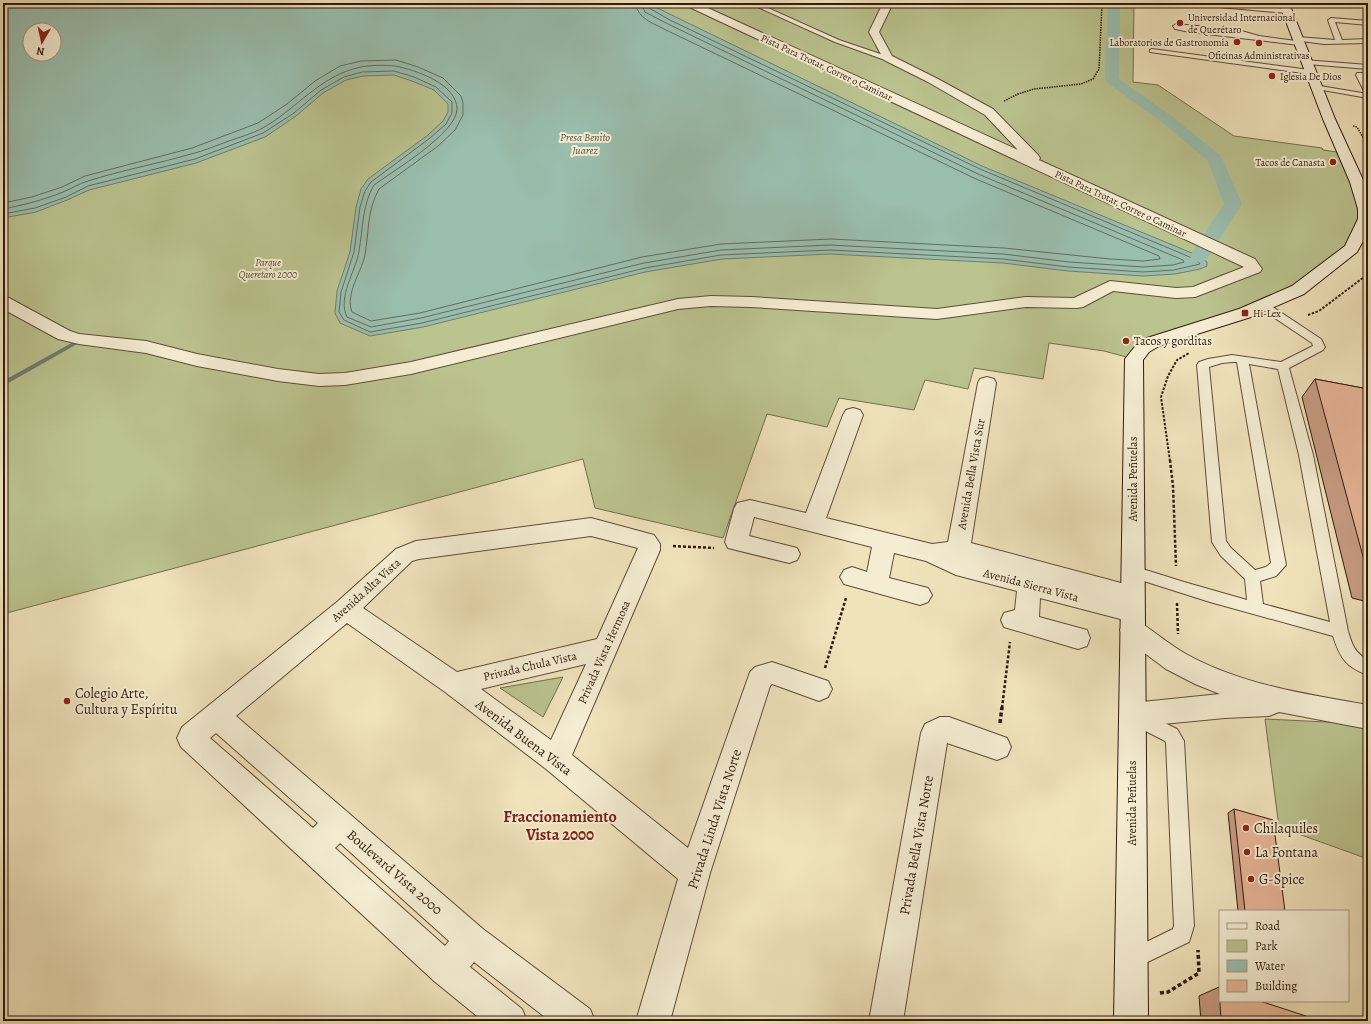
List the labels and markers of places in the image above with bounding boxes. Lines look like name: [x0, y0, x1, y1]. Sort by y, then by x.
place label: Universidad Internacional de Querétaro: [1188, 11, 1296, 36]
marker: Universidad Internacional de Querétaro: [1175, 18, 1185, 28]
place label: Laboratorios de Gastronomía: [1110, 36, 1229, 49]
marker: Laboratorios de Gastronomía: [1232, 37, 1242, 47]
marker: Oficinas Administrativas: [1254, 38, 1264, 48]
place label: Oficinas Administrativas: [1208, 49, 1310, 62]
place label: Iglesia De Dios: [1280, 70, 1341, 83]
marker: Iglesia De Dios: [1267, 71, 1277, 81]
place label: Tacos de Canasta: [1255, 156, 1325, 169]
marker: Tacos de Canasta: [1328, 157, 1338, 167]
place label: Hi-Lex: [1253, 307, 1281, 320]
marker: Hi-Lex: [1240, 308, 1250, 318]
place label: Tacos y gorditas: [1134, 333, 1212, 349]
marker: Tacos y gorditas: [1121, 336, 1131, 346]
place label: Colegio Arte, Cultura y Espíritu: [75, 684, 178, 719]
marker: Colegio Arte, Cultura y Espíritu: [62, 696, 72, 706]
place label: Chilaquiles: [1254, 819, 1318, 838]
marker: Chilaquiles: [1241, 823, 1251, 833]
place label: La Fontana: [1255, 843, 1318, 862]
marker: La Fontana: [1242, 847, 1252, 857]
place label: G-Spice: [1259, 870, 1304, 889]
marker: G-Spice: [1246, 874, 1256, 884]

